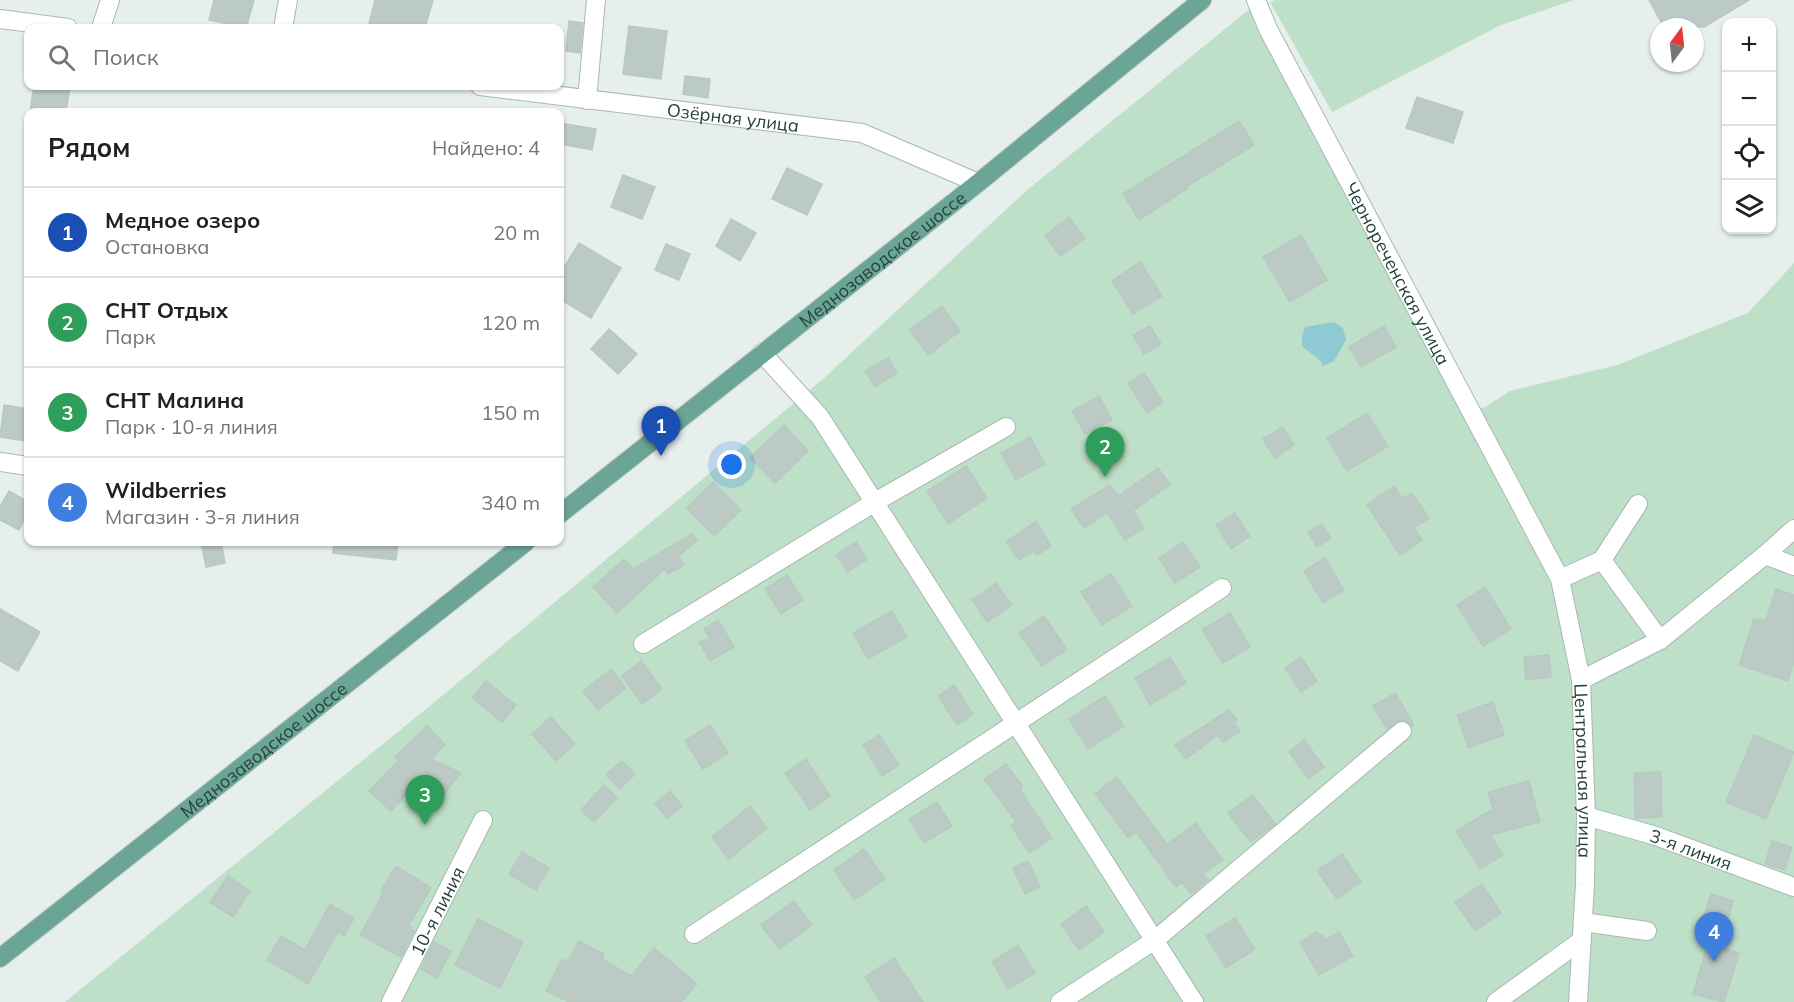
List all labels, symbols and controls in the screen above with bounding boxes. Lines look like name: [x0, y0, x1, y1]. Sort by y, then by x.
north arrow: [1650, 18, 1704, 72]
map controls: [1722, 18, 1776, 234]
button: +: [1722, 18, 1776, 72]
search box: [24, 24, 564, 90]
icon: search: [45, 41, 78, 74]
text: Поиск: [93, 43, 159, 71]
button: −: [1722, 72, 1776, 126]
street label: Озёрная улица: [666, 98, 800, 137]
button: locate: [1722, 126, 1776, 180]
text: Рядом: [48, 131, 131, 164]
text: Найдено: 4: [432, 135, 540, 160]
street label: Чернореченская улица: [1340, 178, 1456, 369]
button: layers: [1722, 180, 1776, 234]
street label: Меднозаводское шоссе: [794, 186, 970, 332]
text: Медное озеро: [105, 206, 260, 234]
text: 1: [62, 220, 74, 245]
text: 20 m: [493, 220, 540, 245]
text: Остановка: [105, 234, 210, 259]
text: СНТ Отдых: [105, 296, 228, 324]
text: 2: [62, 310, 74, 335]
text: 120 m: [481, 310, 540, 335]
text: Парк: [105, 324, 155, 349]
text: СНТ Малина: [105, 386, 244, 414]
text: 3: [62, 400, 74, 425]
text: 150 m: [481, 400, 540, 425]
pin: 1: [642, 406, 680, 456]
text: Парк · 10-я линия: [105, 414, 278, 439]
pin: 2: [1086, 428, 1124, 477]
your location: [717, 450, 746, 479]
text: Wildberries: [105, 476, 227, 504]
text: 4: [62, 490, 74, 515]
text: 340 m: [481, 490, 540, 515]
text: Магазин · 3-я линия: [105, 504, 300, 529]
street label: Меднозаводское шоссе: [175, 676, 352, 823]
street label: Центральная улица: [1570, 683, 1598, 858]
pin: 3: [406, 776, 444, 825]
street label: 3-я линия: [1647, 823, 1735, 875]
street label: 10-я линия: [405, 863, 469, 959]
pin: 4: [1694, 912, 1734, 962]

